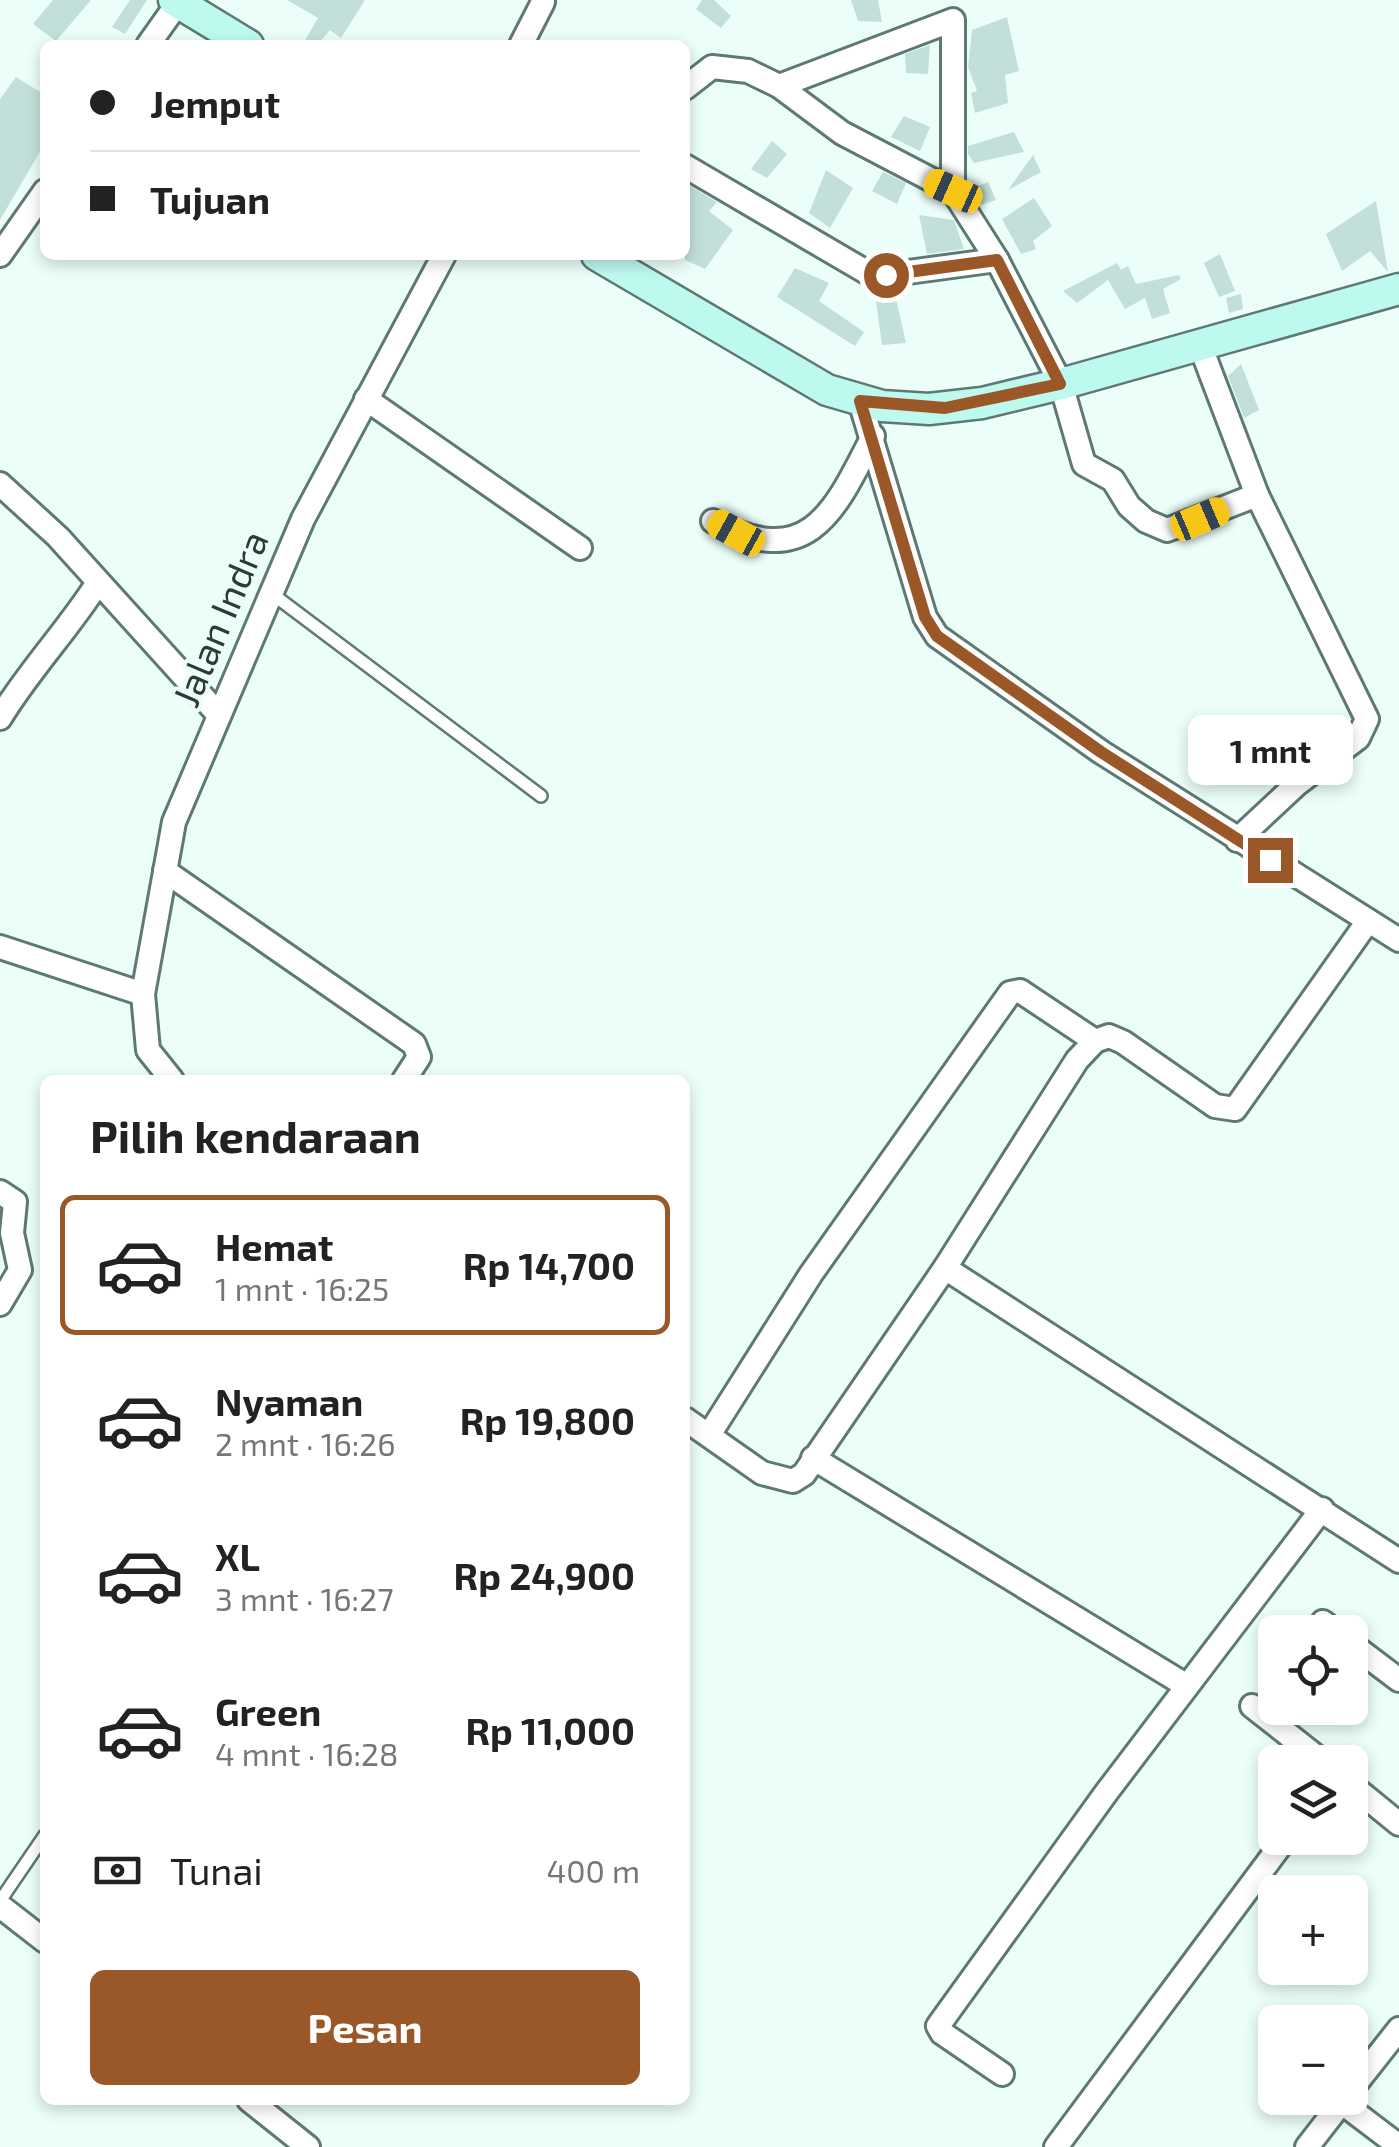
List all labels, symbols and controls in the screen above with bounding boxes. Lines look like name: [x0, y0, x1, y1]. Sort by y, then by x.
text: Jemput: [150, 80, 280, 126]
car: [919, 165, 987, 217]
text: Tujuan: [150, 176, 270, 222]
route start: [864, 253, 909, 298]
car: [1167, 493, 1233, 545]
car: [702, 505, 770, 561]
street label: Jalan Indra: [162, 523, 277, 713]
callout: 1 mnt: [1188, 715, 1352, 785]
text: 1 mnt: [1230, 731, 1311, 769]
route end: [1248, 838, 1293, 883]
text: Pilih kendaraan: [90, 1108, 421, 1162]
icon: car: [95, 1220, 185, 1310]
text: Hemat: [215, 1223, 333, 1269]
text: Rp 14,700: [463, 1242, 635, 1288]
text: 1 mnt · 16:25: [215, 1269, 389, 1307]
icon: car: [95, 1375, 185, 1465]
text: Nyaman: [215, 1378, 363, 1424]
text: Rp 19,800: [460, 1397, 635, 1443]
text: 2 mnt · 16:26: [215, 1424, 396, 1462]
icon: car: [95, 1530, 185, 1620]
text: XL: [215, 1533, 260, 1579]
text: Rp 24,900: [454, 1552, 635, 1598]
text: 3 mnt · 16:27: [215, 1579, 394, 1617]
map controls: [1258, 1615, 1368, 2115]
button: locate: [1258, 1615, 1368, 1725]
icon: car: [95, 1685, 185, 1775]
text: Green: [215, 1688, 321, 1734]
text: Rp 11,000: [465, 1707, 635, 1753]
text: 4 mnt · 16:28: [215, 1734, 398, 1772]
button: layers: [1258, 1745, 1368, 1855]
icon: cash: [90, 1843, 145, 1898]
text: Tunai: [170, 1847, 263, 1893]
text: 400 m: [547, 1851, 640, 1889]
button: +: [1258, 1875, 1368, 1985]
button: Pesan: [90, 1970, 640, 2085]
button: −: [1258, 2005, 1368, 2115]

